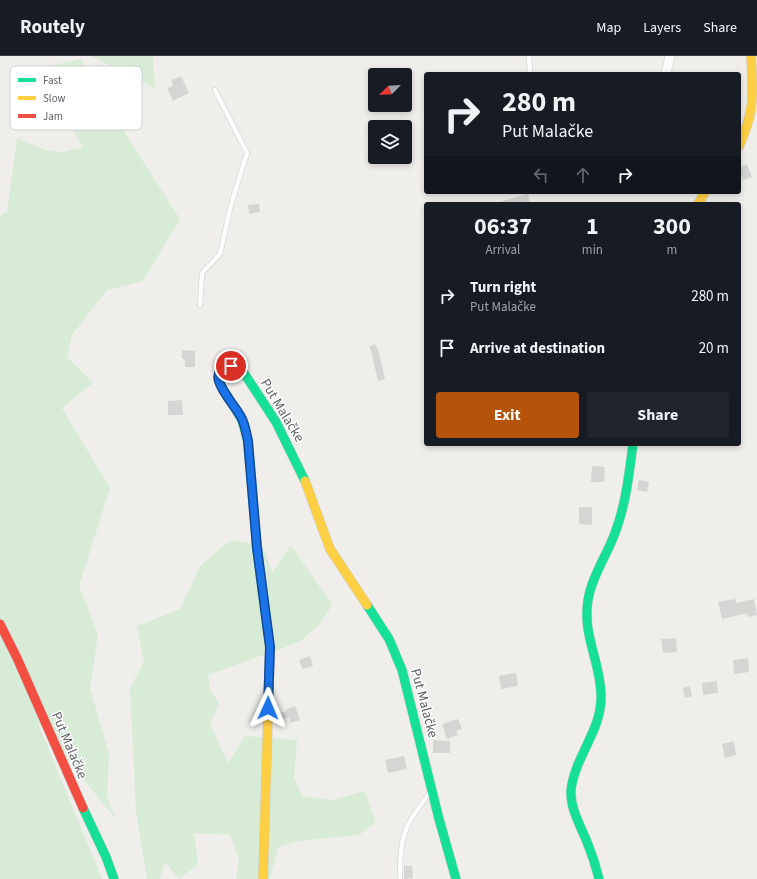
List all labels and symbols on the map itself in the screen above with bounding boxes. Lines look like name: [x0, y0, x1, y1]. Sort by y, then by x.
legend: [10, 66, 142, 130]
north arrow: [368, 68, 412, 112]
text: Fast: [43, 73, 62, 88]
text: Slow: [43, 91, 66, 106]
text: Jam: [43, 109, 63, 124]
pin: [214, 349, 248, 383]
street label: Put Malačke: [255, 375, 309, 446]
street label: Put Malačke: [405, 666, 443, 740]
position arrow: [247, 687, 289, 729]
street label: Put Malačke: [46, 709, 92, 782]

